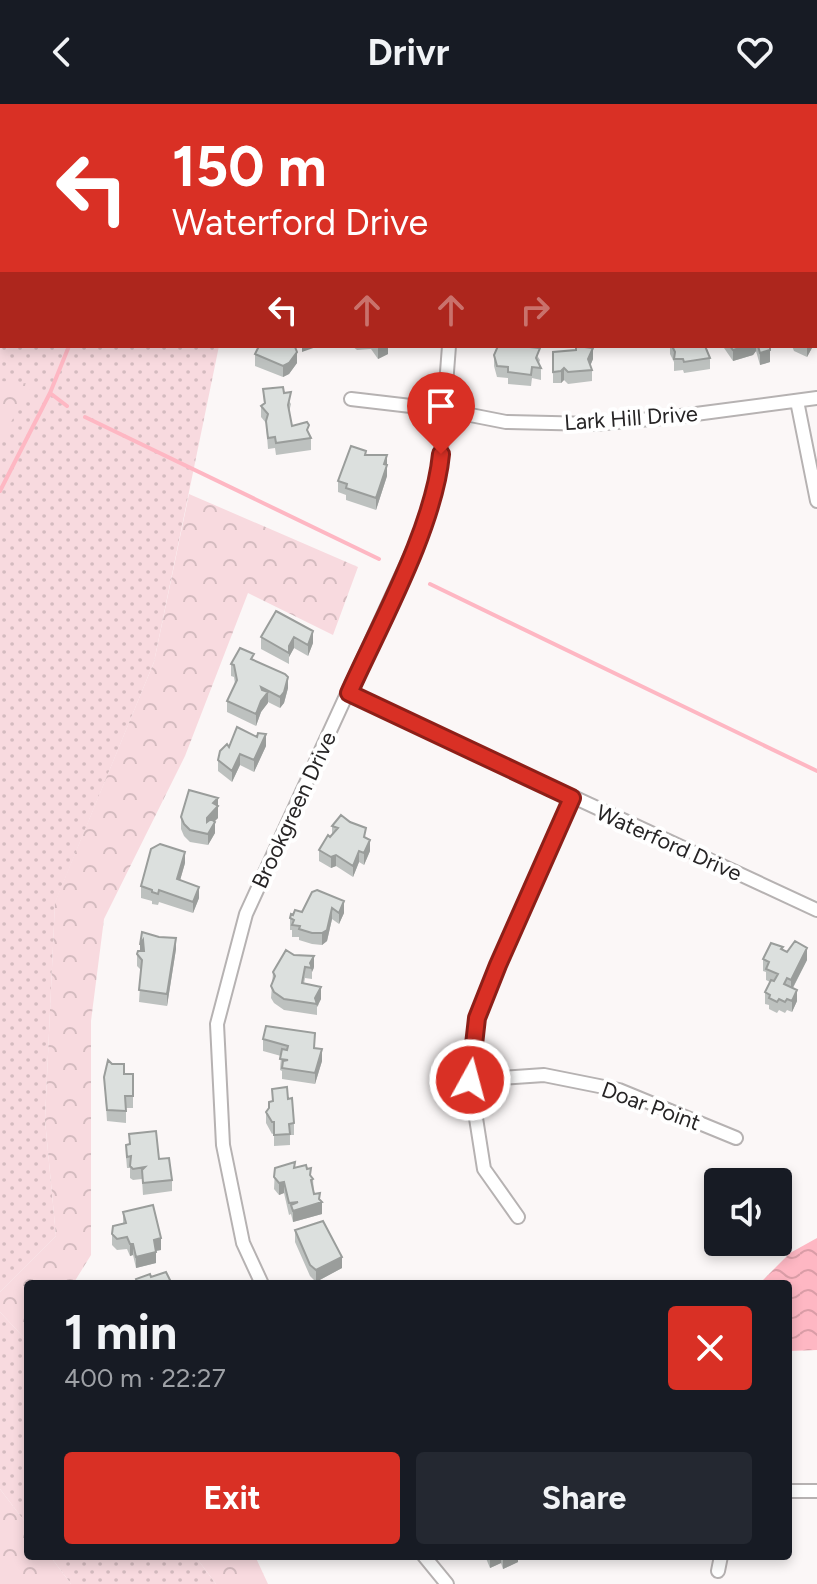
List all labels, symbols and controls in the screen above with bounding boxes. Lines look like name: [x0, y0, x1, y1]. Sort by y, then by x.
icon: back: [40, 30, 84, 74]
icon: heart: [733, 30, 777, 74]
text: Drivr: [368, 31, 449, 74]
text: 150 m: [172, 133, 327, 200]
icon: left: [40, 136, 144, 240]
text: Waterford Drive: [172, 201, 428, 244]
icon: left: [261, 288, 305, 332]
icon: ahead: [345, 288, 389, 332]
icon: ahead: [429, 288, 473, 332]
icon: right: [513, 288, 557, 332]
pin: [407, 372, 475, 454]
icon: arrive: [419, 384, 463, 428]
street label: Lark Hill Drive: [563, 400, 699, 436]
street label: Brookgreen Drive: [246, 727, 342, 893]
street label: Waterford Drive: [592, 799, 746, 887]
position arrow: [428, 1038, 512, 1122]
street label: Doar Point: [598, 1076, 704, 1136]
map controls: [704, 1168, 792, 1256]
button: sound: [704, 1168, 792, 1256]
text: 1 min: [64, 1303, 177, 1361]
button: close: [668, 1306, 752, 1390]
text: 400 m · 22:27: [64, 1362, 226, 1394]
button: Exit: [64, 1452, 400, 1544]
button: Share: [416, 1452, 752, 1544]

